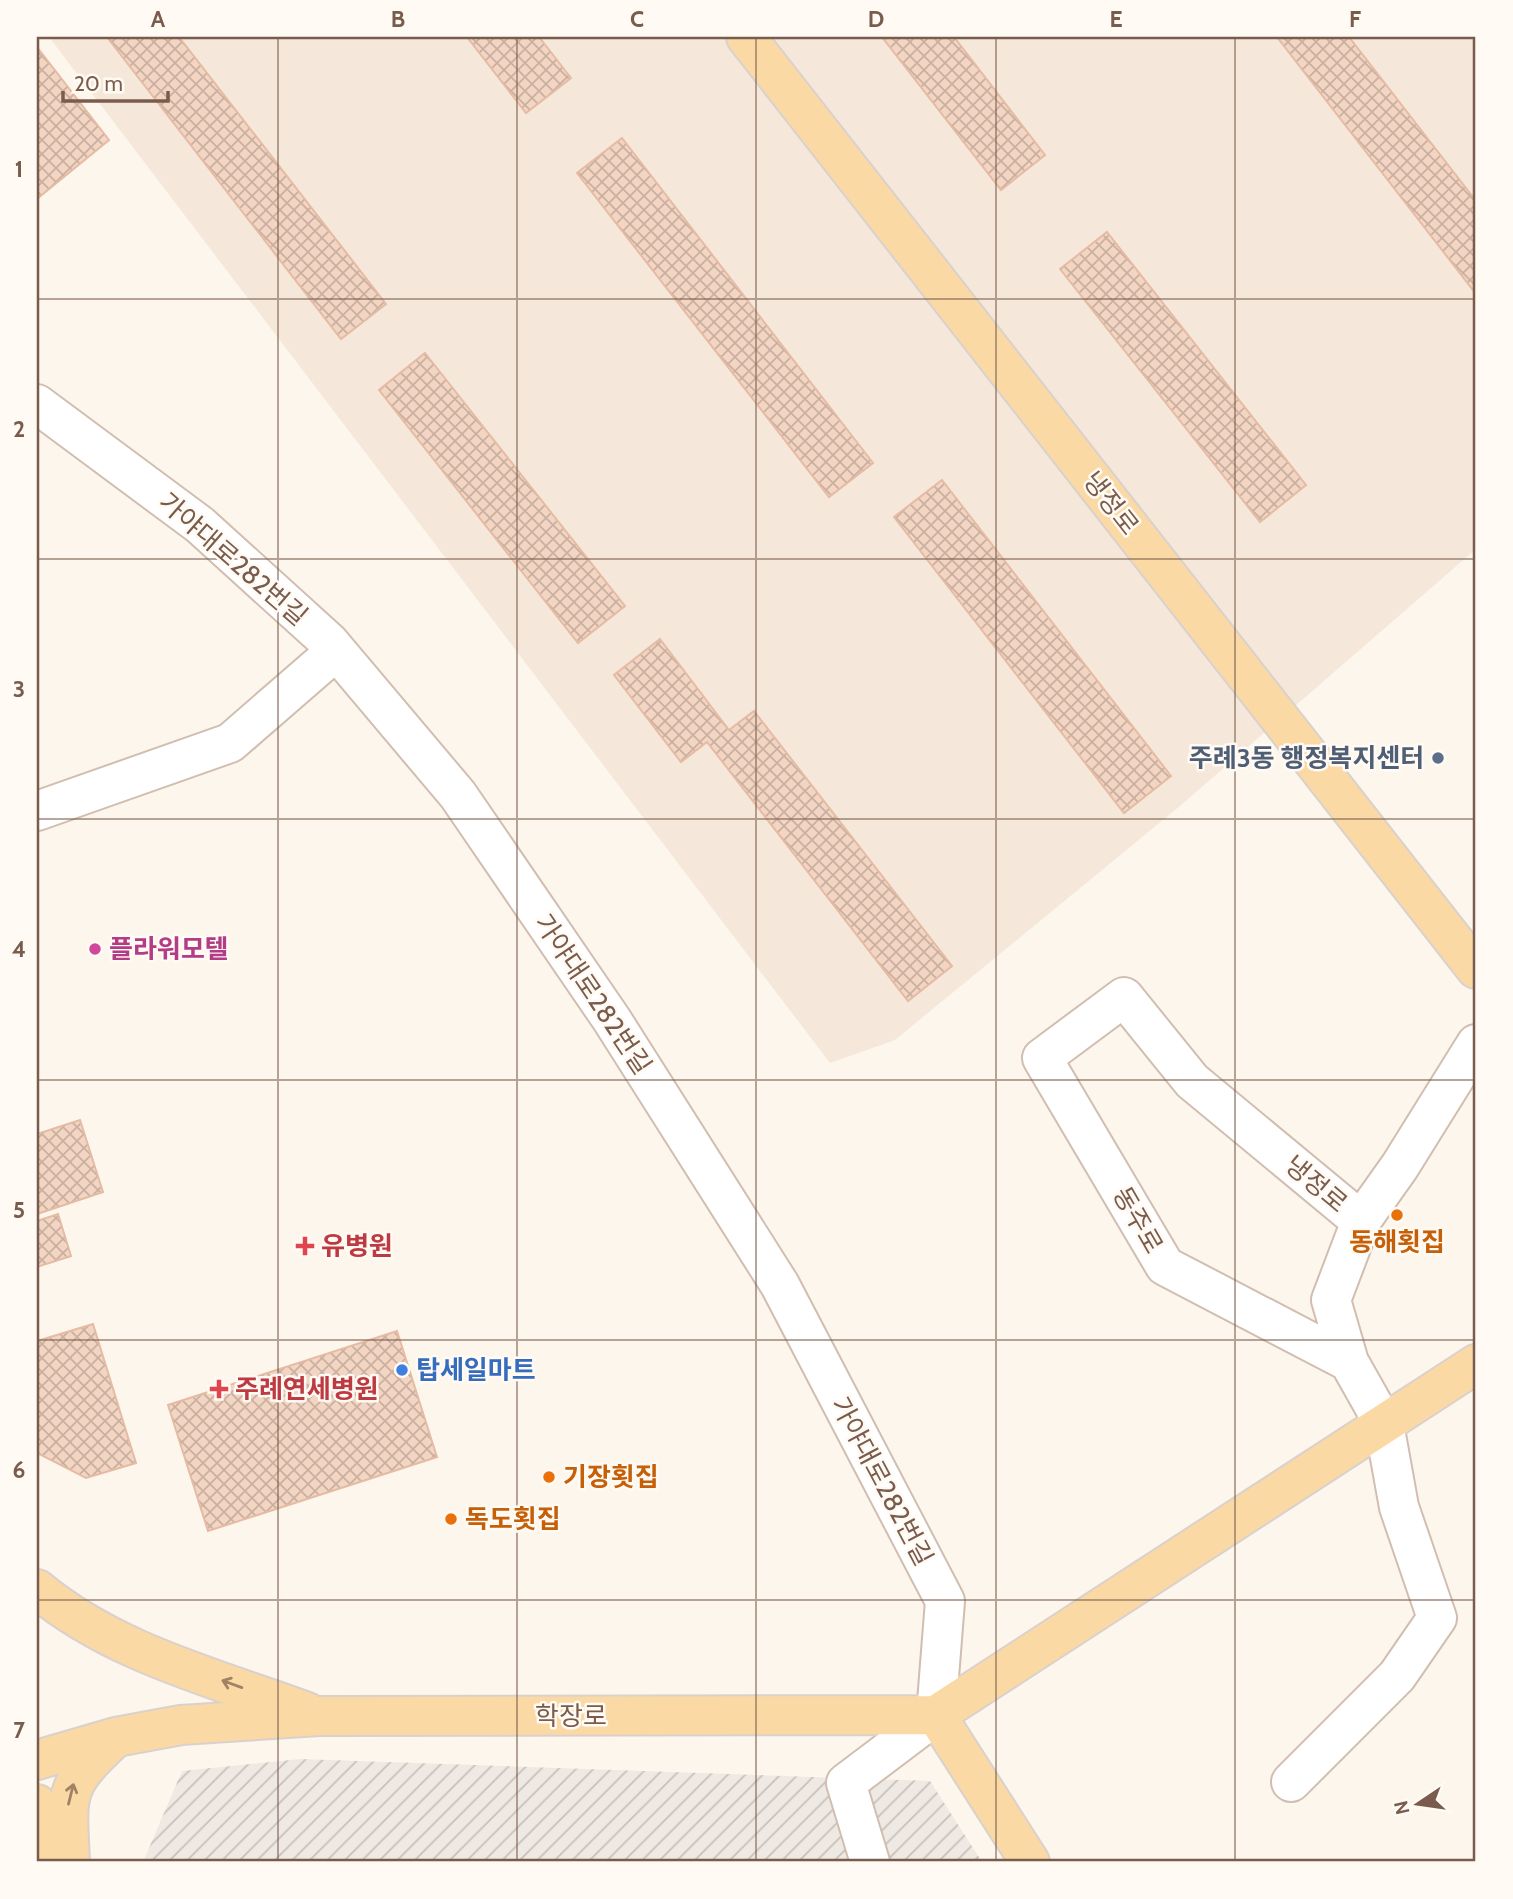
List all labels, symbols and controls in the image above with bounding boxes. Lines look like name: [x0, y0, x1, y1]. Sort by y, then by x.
text: A: [151, 5, 166, 33]
text: B: [391, 5, 405, 33]
text: C: [630, 5, 644, 33]
text: D: [868, 5, 884, 33]
text: E: [1109, 5, 1123, 33]
text: F: [1349, 5, 1361, 33]
scale bar: [63, 60, 168, 104]
text: 20 m: [74, 71, 123, 96]
text: 1: [15, 155, 23, 183]
text: 2: [13, 415, 25, 443]
street label: 냉정로: [1076, 465, 1146, 541]
street label: 가야대로282번길: [152, 486, 314, 632]
text: 3: [13, 675, 25, 703]
place label: 주례3동 행정복지센터: [1189, 742, 1424, 774]
marker: 주례3동 행정복지센터: [1430, 750, 1446, 766]
street label: 가야대로282번길: [528, 908, 658, 1080]
place label: 플라워모텔: [109, 933, 229, 965]
text: 4: [12, 935, 26, 963]
marker: 플라워모텔: [87, 941, 103, 957]
street label: 냉정로: [1278, 1149, 1354, 1219]
street label: 동주로: [1106, 1181, 1170, 1259]
text: 5: [13, 1196, 25, 1224]
marker: 동해횟집: [1389, 1207, 1405, 1223]
place label: 동해횟집: [1349, 1226, 1445, 1258]
place label: 유병원: [321, 1230, 393, 1262]
marker: 유병원: [295, 1236, 315, 1256]
place label: 탑세일마트: [416, 1354, 536, 1386]
marker: 탑세일마트: [394, 1362, 410, 1378]
place label: 주례연세병원: [235, 1373, 379, 1405]
marker: 주례연세병원: [209, 1379, 229, 1399]
street label: 가야대로282번길: [824, 1391, 940, 1571]
text: 6: [13, 1456, 25, 1484]
place label: 기장횟집: [563, 1461, 659, 1493]
marker: 기장횟집: [541, 1469, 557, 1485]
place label: 독도횟집: [465, 1503, 561, 1535]
marker: 독도횟집: [443, 1511, 459, 1527]
one-way arrow: [221, 1677, 243, 1689]
street label: 학장로: [535, 1700, 607, 1732]
text: 7: [13, 1716, 25, 1744]
north arrow: [1384, 1770, 1454, 1840]
one-way arrow: [65, 1783, 78, 1806]
text: N: [1389, 1799, 1415, 1817]

